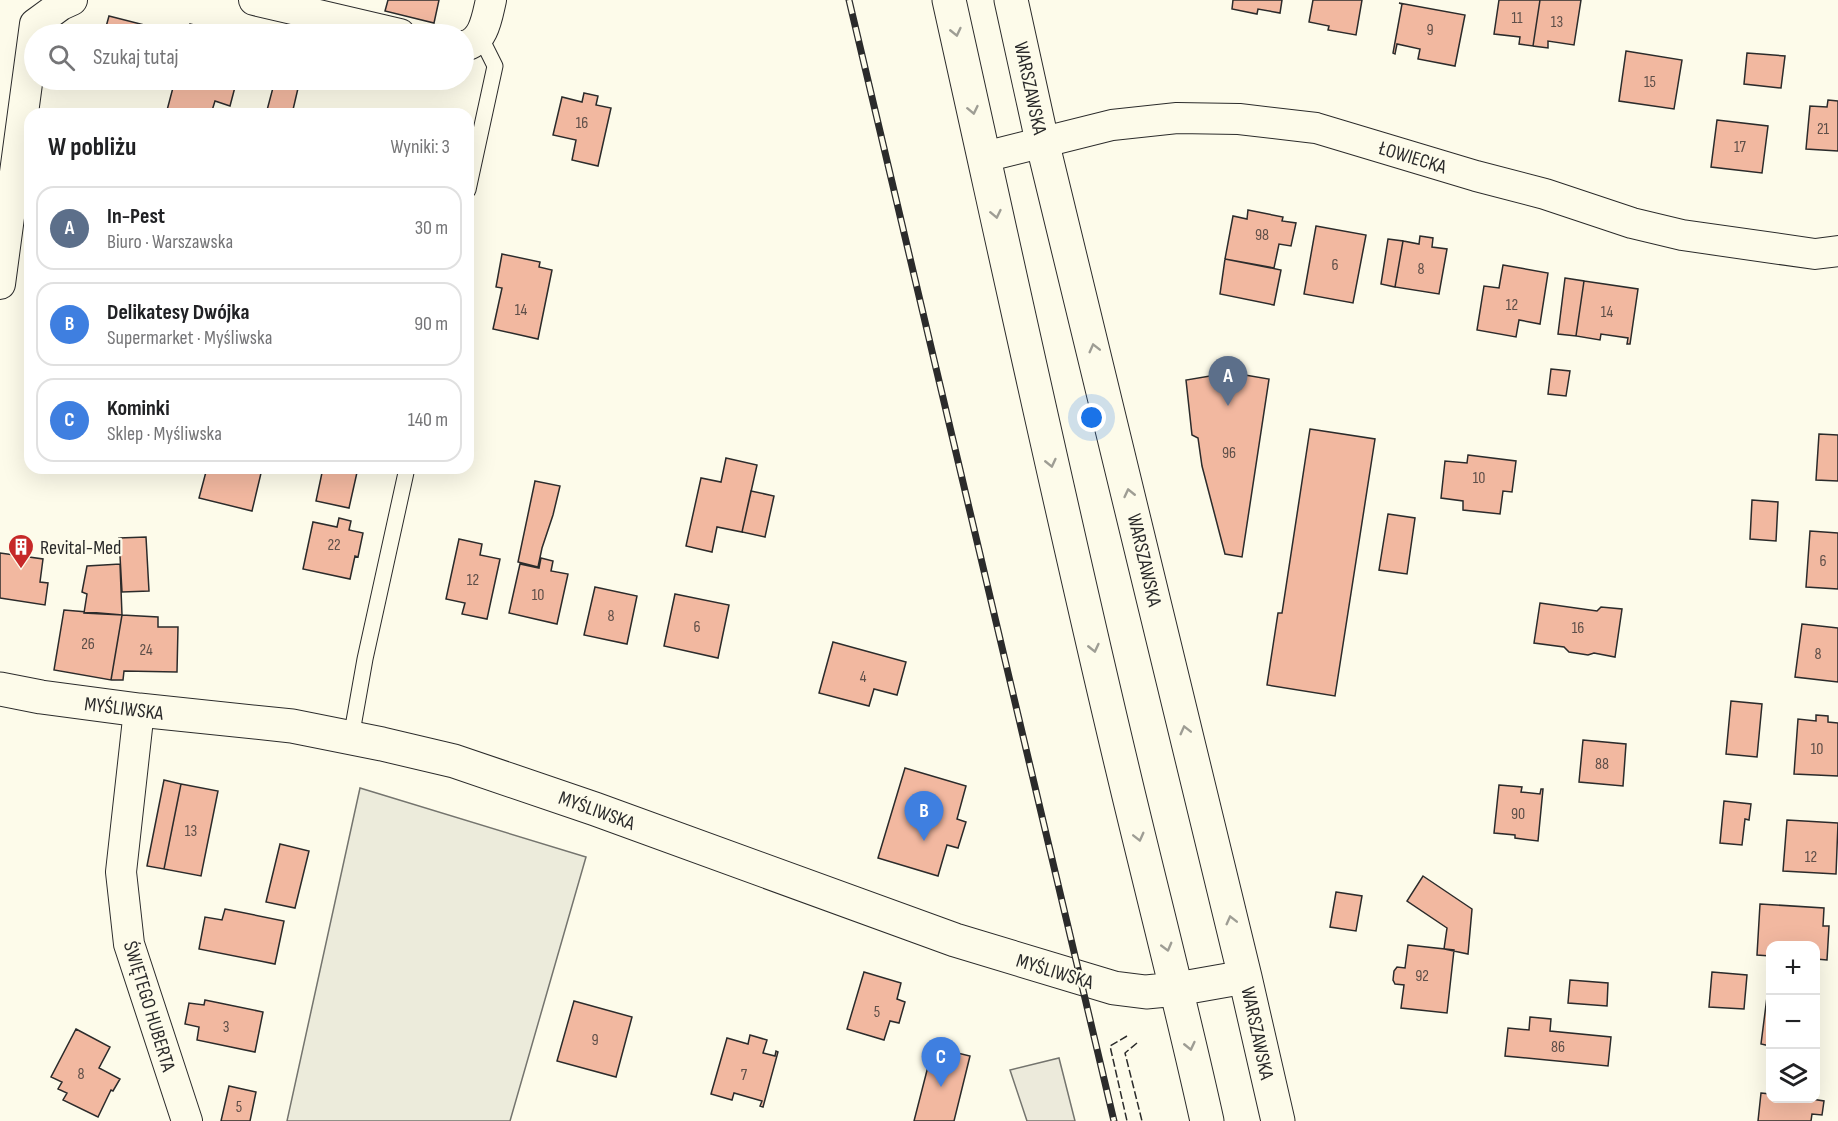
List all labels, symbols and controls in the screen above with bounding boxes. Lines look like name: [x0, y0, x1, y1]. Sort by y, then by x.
house number: 11: [1511, 9, 1523, 28]
house number: 13: [1551, 13, 1563, 32]
house number: 9: [1426, 21, 1434, 40]
search box: [24, 24, 474, 90]
one-way arrow: [949, 26, 962, 36]
street label: WARSZAWSKA: [1008, 39, 1052, 137]
icon: search: [45, 41, 78, 74]
text: Szukaj tutaj: [93, 44, 179, 71]
house number: 15: [1644, 73, 1656, 92]
one-way arrow: [966, 105, 979, 115]
house number: 16: [576, 114, 588, 133]
house number: 21: [1817, 120, 1830, 139]
text: W pobliżu: [48, 132, 136, 163]
text: Wyniki: 3: [390, 135, 450, 159]
street label: ŁOWIECKA: [1375, 136, 1450, 180]
house number: 17: [1734, 138, 1747, 157]
text: In-Pest: [107, 203, 165, 230]
one-way arrow: [989, 209, 1002, 219]
text: A: [65, 216, 74, 240]
text: 30 m: [415, 216, 448, 240]
house number: 98: [1255, 226, 1269, 245]
text: Biuro · Warszawska: [107, 230, 233, 254]
house number: 6: [1331, 256, 1339, 275]
house number: 8: [1417, 260, 1425, 279]
house number: 12: [1506, 296, 1518, 315]
text: Delikatesy Dwójka: [107, 299, 249, 326]
house number: 14: [515, 301, 527, 320]
house number: 14: [1601, 303, 1613, 322]
text: B: [65, 312, 74, 336]
text: 90 m: [414, 312, 448, 336]
text: Supermarket · Myśliwska: [107, 326, 272, 350]
one-way arrow: [1088, 344, 1101, 354]
pin: A: [1208, 356, 1248, 406]
text: Kominki: [107, 395, 170, 422]
your location: [1077, 403, 1106, 432]
text: C: [64, 408, 75, 432]
text: 140 m: [408, 408, 448, 432]
text: Sklep · Myśliwska: [107, 422, 222, 446]
house number: 96: [1222, 444, 1236, 463]
one-way arrow: [1044, 458, 1057, 468]
house number: 10: [1473, 469, 1485, 488]
one-way arrow: [1123, 489, 1136, 499]
street label: WARSZAWSKA: [1122, 511, 1166, 609]
building icon: Revital-Med: [6, 532, 36, 570]
place label: Revital-Med: [40, 536, 121, 560]
house number: 22: [327, 536, 341, 555]
house number: 6: [1819, 552, 1827, 571]
house number: 12: [467, 571, 479, 590]
house number: 10: [532, 586, 544, 605]
house number: 8: [607, 607, 615, 626]
house number: 6: [693, 618, 701, 637]
house number: 16: [1572, 619, 1584, 638]
house number: 26: [81, 635, 95, 654]
house number: 24: [139, 641, 153, 660]
one-way arrow: [1087, 642, 1100, 652]
house number: 8: [1814, 645, 1822, 664]
house number: 4: [860, 668, 867, 687]
street label: MYŚLIWSKA: [83, 692, 165, 726]
one-way arrow: [1180, 725, 1193, 735]
house number: 10: [1811, 740, 1823, 759]
house number: 88: [1595, 755, 1609, 774]
street label: MYŚLIWSKA: [555, 786, 638, 836]
pin: B: [904, 792, 944, 841]
house number: 90: [1511, 805, 1525, 824]
house number: 13: [185, 822, 197, 841]
one-way arrow: [1132, 832, 1145, 842]
house number: 12: [1805, 848, 1817, 867]
one-way arrow: [1226, 915, 1239, 925]
street label: ŚWIĘTEGO HUBERTA: [118, 938, 180, 1075]
map controls: [1766, 941, 1820, 1103]
button: +: [1766, 941, 1820, 995]
one-way arrow: [1159, 942, 1172, 952]
street label: MYŚLIWSKA: [1013, 949, 1097, 995]
house number: 92: [1415, 967, 1429, 986]
street label: WARSZAWSKA: [1235, 984, 1279, 1082]
button: −: [1766, 995, 1820, 1049]
house number: 5: [874, 1003, 880, 1022]
house number: 3: [223, 1018, 229, 1037]
house number: 9: [591, 1031, 599, 1050]
pin: C: [922, 1038, 960, 1087]
house number: 86: [1551, 1038, 1565, 1057]
one-way arrow: [1183, 1041, 1196, 1051]
button: layers: [1766, 1049, 1820, 1103]
house number: 8: [77, 1065, 85, 1084]
house number: 7: [741, 1066, 748, 1085]
house number: 5: [236, 1098, 242, 1117]

